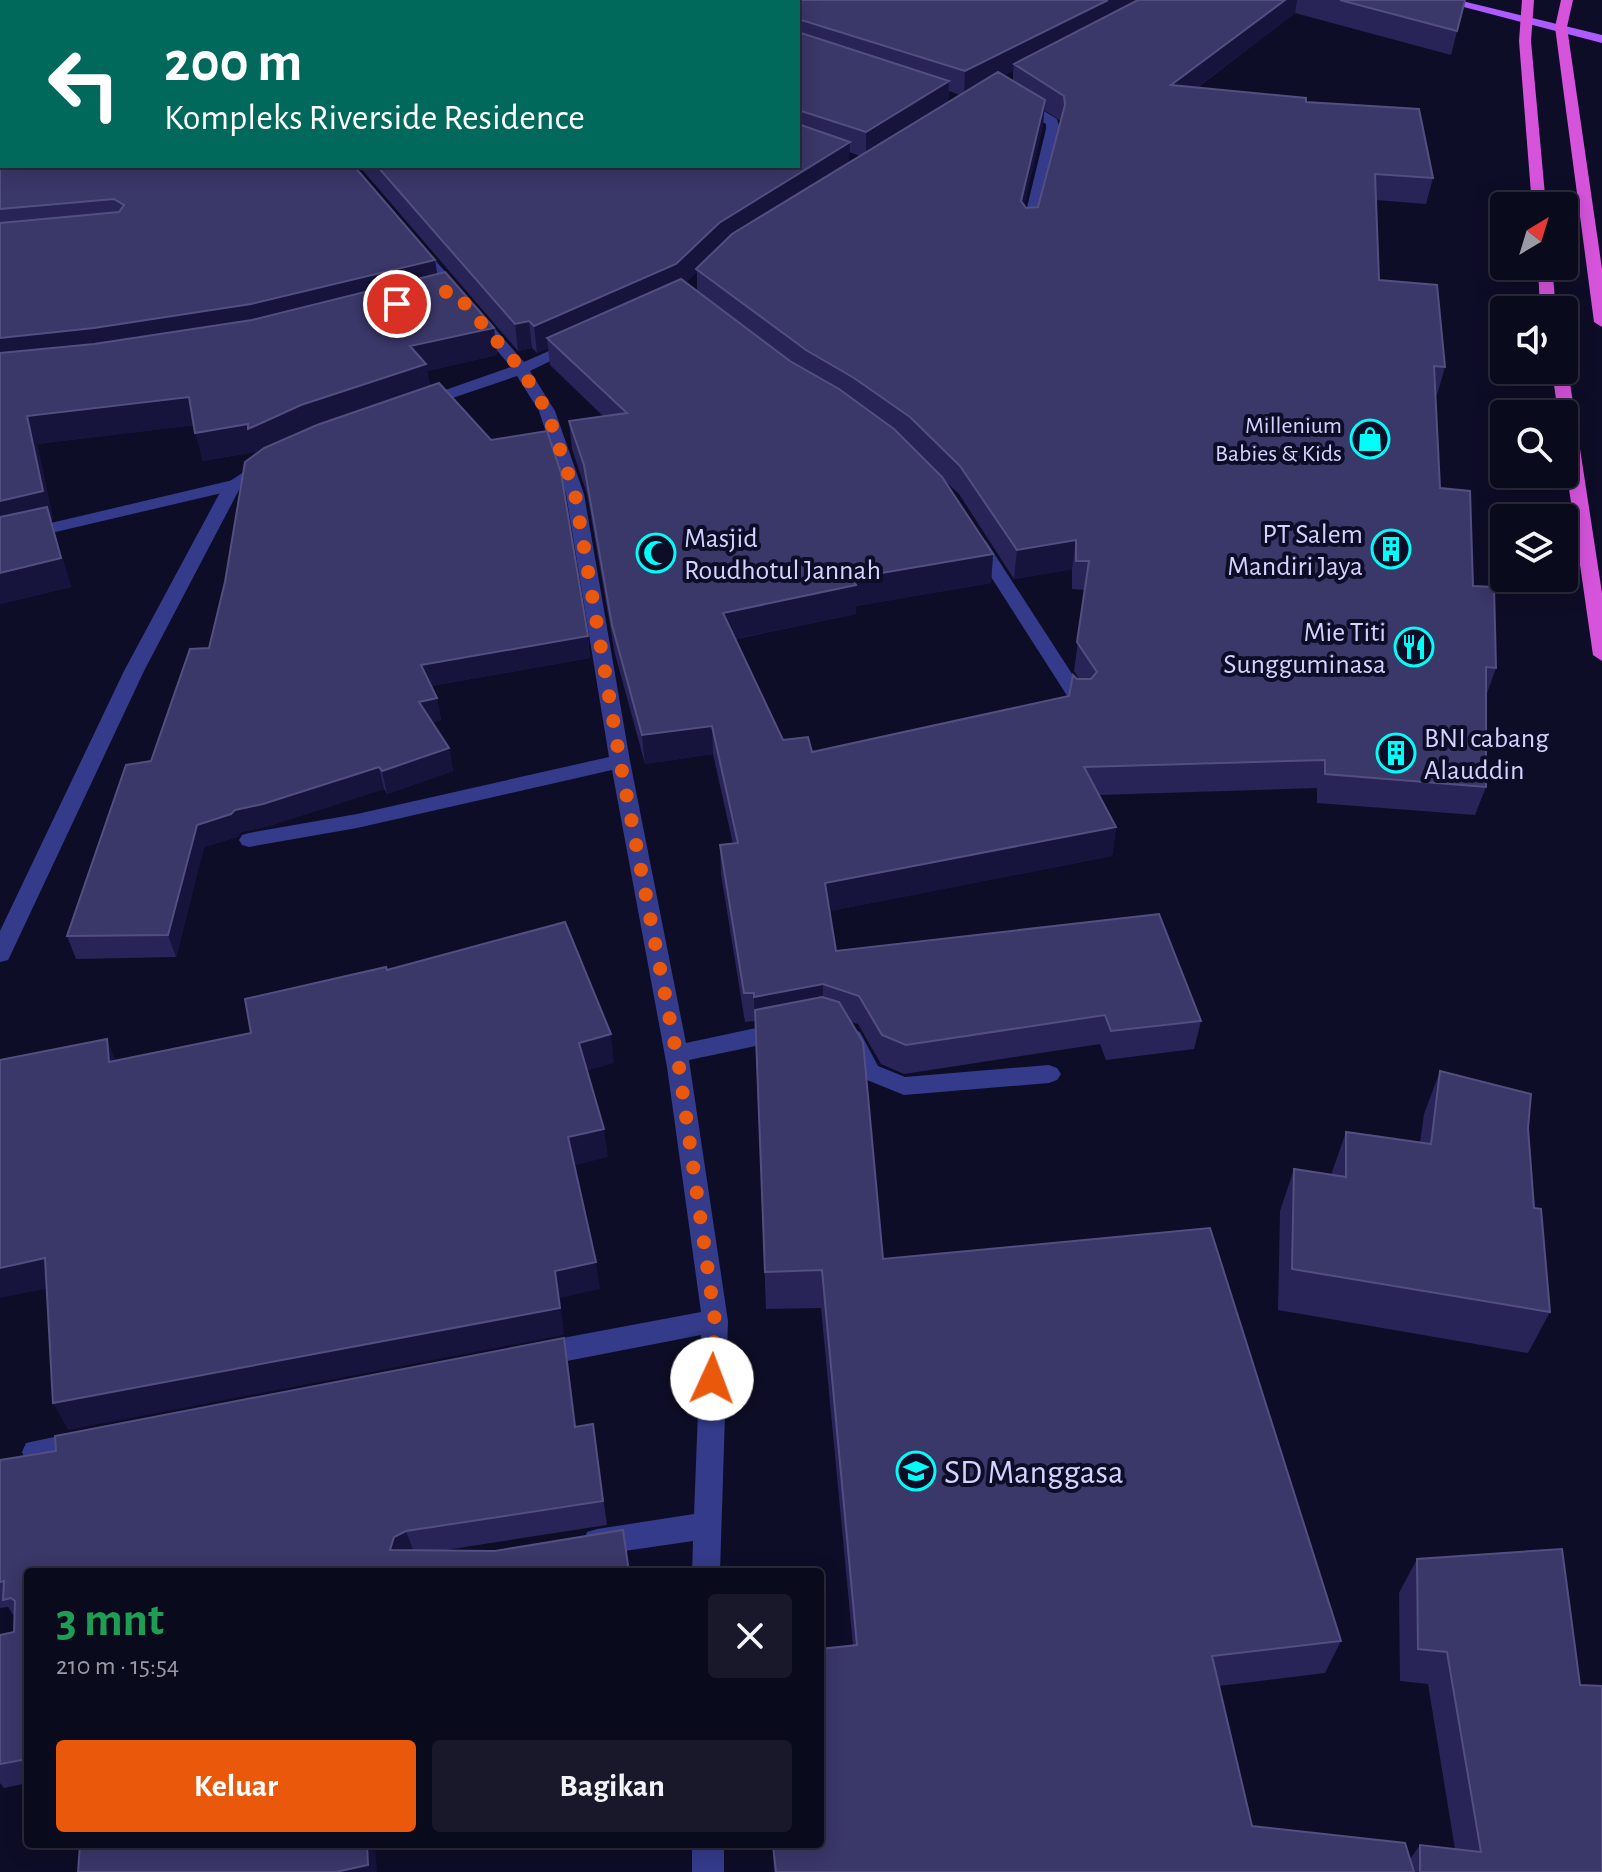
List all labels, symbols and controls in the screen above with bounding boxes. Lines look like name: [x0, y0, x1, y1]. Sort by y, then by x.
icon: left: [32, 32, 136, 136]
text: 200 m: [164, 35, 302, 91]
text: Kompleks Riverside Residence: [164, 100, 585, 136]
north arrow: [1490, 192, 1578, 280]
map controls: [1490, 192, 1578, 592]
pin: [363, 270, 431, 338]
icon: arrive: [375, 282, 419, 326]
button: sound: [1490, 296, 1578, 384]
button: search: [1490, 400, 1578, 488]
place label: Millenium Babies & Kids: [1215, 414, 1342, 466]
shop icon: Millenium Babies & Kids: [1349, 418, 1391, 460]
button: layers: [1490, 504, 1578, 592]
place label: PT Salem Mandiri Jaya: [1227, 521, 1363, 581]
place label: Masjid Roudhotul Jannah: [684, 525, 881, 585]
building icon: PT Salem Mandiri Jaya: [1370, 528, 1412, 570]
mosque icon: Masjid Roudhotul Jannah: [635, 532, 677, 574]
place label: Mie Titi Sungguminasa: [1223, 619, 1386, 679]
restaurant icon: Mie Titi Sungguminasa: [1393, 626, 1435, 668]
place label: BNI cabang Alauddin: [1424, 725, 1549, 785]
building icon: BNI cabang Alauddin: [1375, 732, 1417, 774]
position arrow: [670, 1337, 754, 1421]
school or university icon: SD Manggasa: [895, 1450, 937, 1492]
place label: SD Manggasa: [944, 1456, 1124, 1490]
button: close: [708, 1594, 792, 1678]
text: 3 mnt: [56, 1597, 164, 1645]
text: 210 m · 15:54: [56, 1653, 179, 1679]
button: Keluar: [56, 1740, 416, 1832]
button: Bagikan: [432, 1740, 792, 1832]

